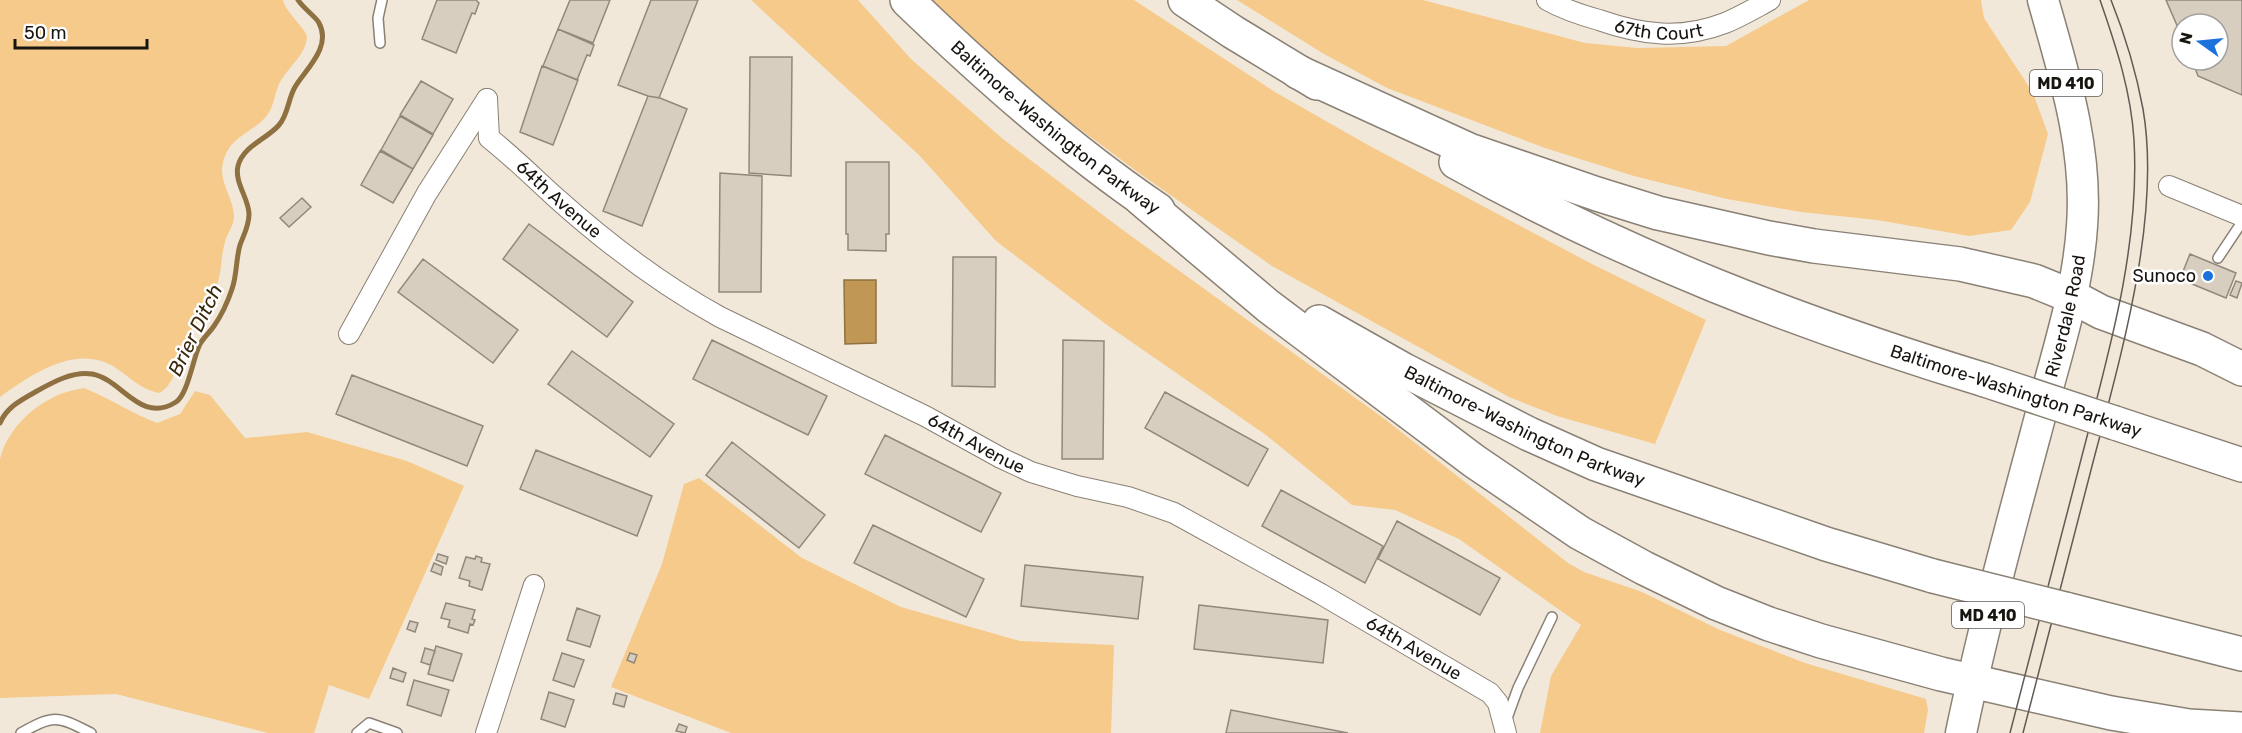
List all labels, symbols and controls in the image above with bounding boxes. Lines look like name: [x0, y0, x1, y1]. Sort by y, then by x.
scale bar: [15, 12, 147, 50]
north arrow: [2170, 12, 2230, 72]
street label: 67th Court: [1612, 15, 1705, 45]
text: 50 m: [24, 22, 67, 44]
text: N: [2175, 30, 2197, 46]
street label: Baltimore-Washington Parkway: [946, 36, 1164, 219]
road number: MD 410: [2030, 70, 2102, 96]
street label: 64th Avenue: [512, 155, 606, 243]
street label: Riverdale Road: [2040, 253, 2090, 380]
place label: Sunoco: [2132, 265, 2196, 287]
marker: Sunoco: [2201, 269, 2215, 283]
water label: Brier Ditch: [163, 280, 227, 380]
street label: Baltimore-Washington Parkway: [1887, 340, 2145, 442]
street label: Baltimore-Washington Parkway: [1400, 361, 1648, 491]
street label: 64th Avenue: [924, 409, 1028, 479]
road number: MD 410: [1952, 602, 2024, 628]
street label: 64th Avenue: [1362, 612, 1466, 685]

